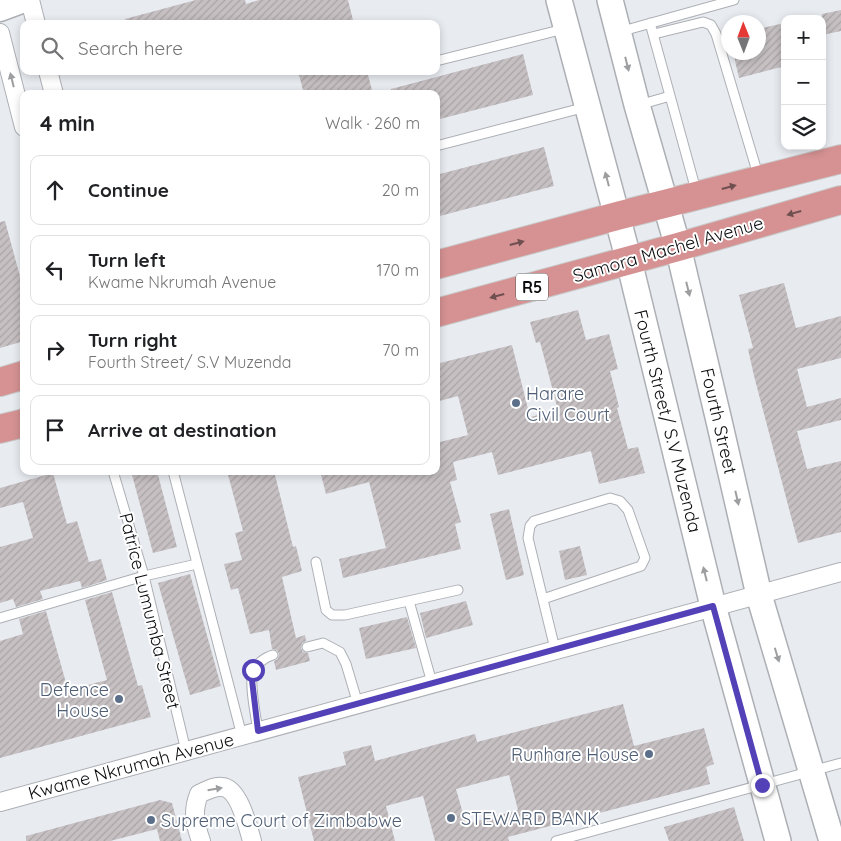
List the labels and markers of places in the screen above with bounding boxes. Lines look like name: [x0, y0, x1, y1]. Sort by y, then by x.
place label: Harare Civil Court: [526, 382, 610, 426]
marker: Harare Civil Court: [510, 397, 522, 409]
place label: Defence House: [40, 678, 109, 722]
marker: Defence House: [113, 693, 125, 705]
place label: Runhare House: [511, 743, 639, 766]
marker: Runhare House: [643, 748, 655, 760]
place label: STEWARD BANK: [461, 807, 599, 830]
place label: Supreme Court of Zimbabwe: [161, 809, 402, 832]
marker: STEWARD BANK: [445, 812, 457, 824]
marker: Supreme Court of Zimbabwe: [145, 814, 157, 826]

